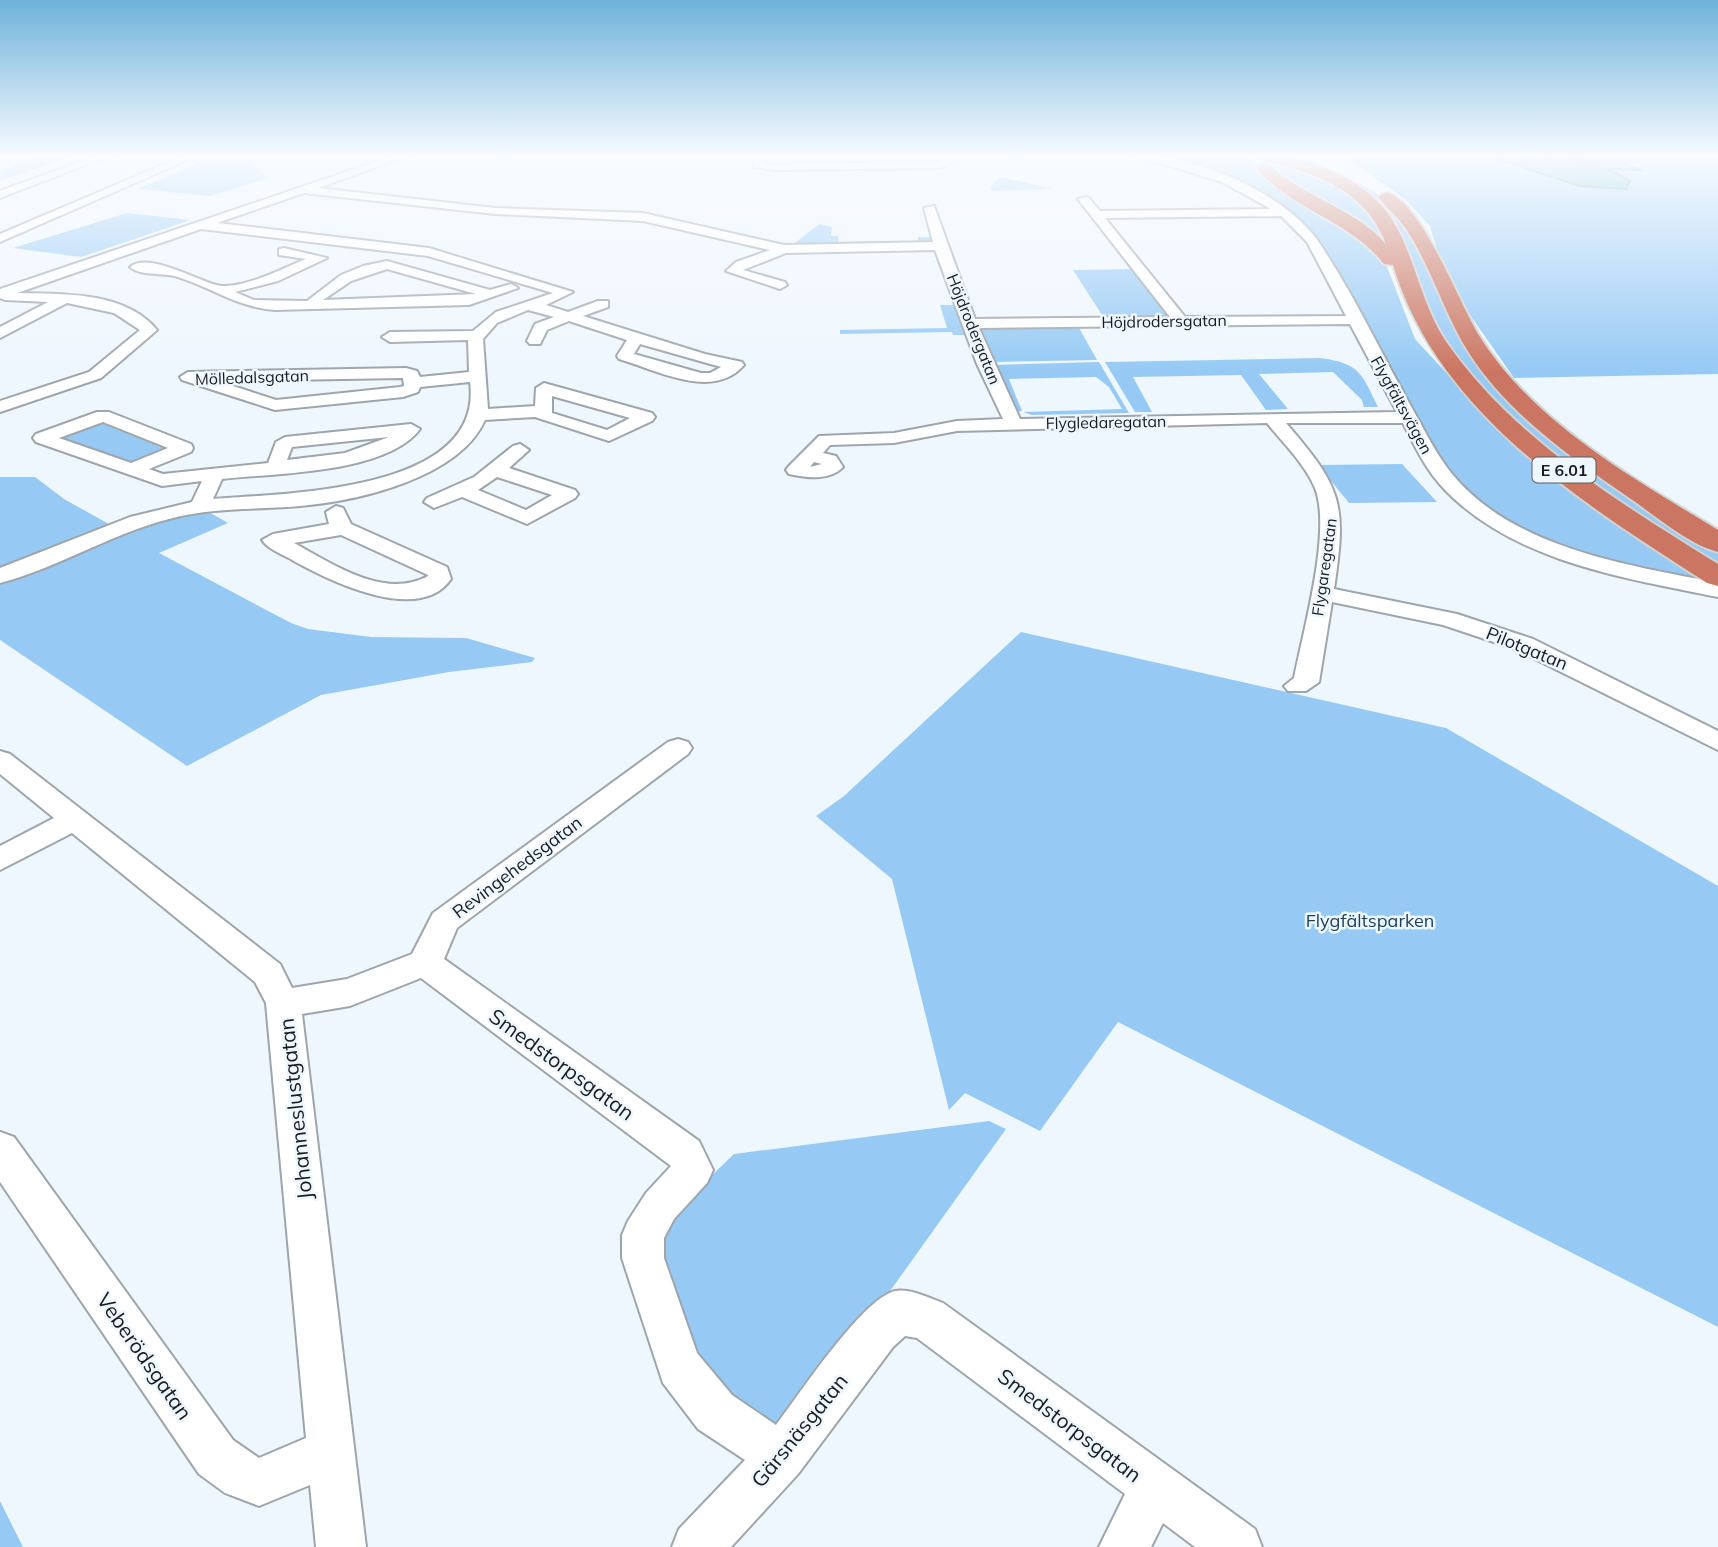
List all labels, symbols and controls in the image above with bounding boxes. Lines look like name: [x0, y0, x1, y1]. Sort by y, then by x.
street label: Höjdrodergatan: [943, 271, 1005, 387]
street label: Höjdrodersgatan: [1101, 310, 1227, 332]
street label: Flygfältsvägen: [1367, 353, 1437, 457]
street label: Mölledalsgatan: [195, 365, 309, 389]
street label: Flygledaregatan: [1045, 411, 1167, 433]
road number: E 6.01: [1532, 457, 1596, 482]
street label: Flygaregatan: [1307, 517, 1341, 617]
street label: Pilotgatan: [1483, 621, 1571, 675]
street label: Revingehedsgatan: [448, 811, 586, 923]
park label: Flygfältsparken: [1306, 909, 1434, 932]
street label: Smedstorpsgatan: [484, 1003, 640, 1125]
street label: Johanneslustgatan: [273, 1017, 317, 1201]
street label: Veberödsgatan: [92, 1288, 198, 1424]
street label: Smedstorpsgatan: [993, 1362, 1147, 1488]
street label: Gärsnäsgatan: [745, 1368, 853, 1492]

